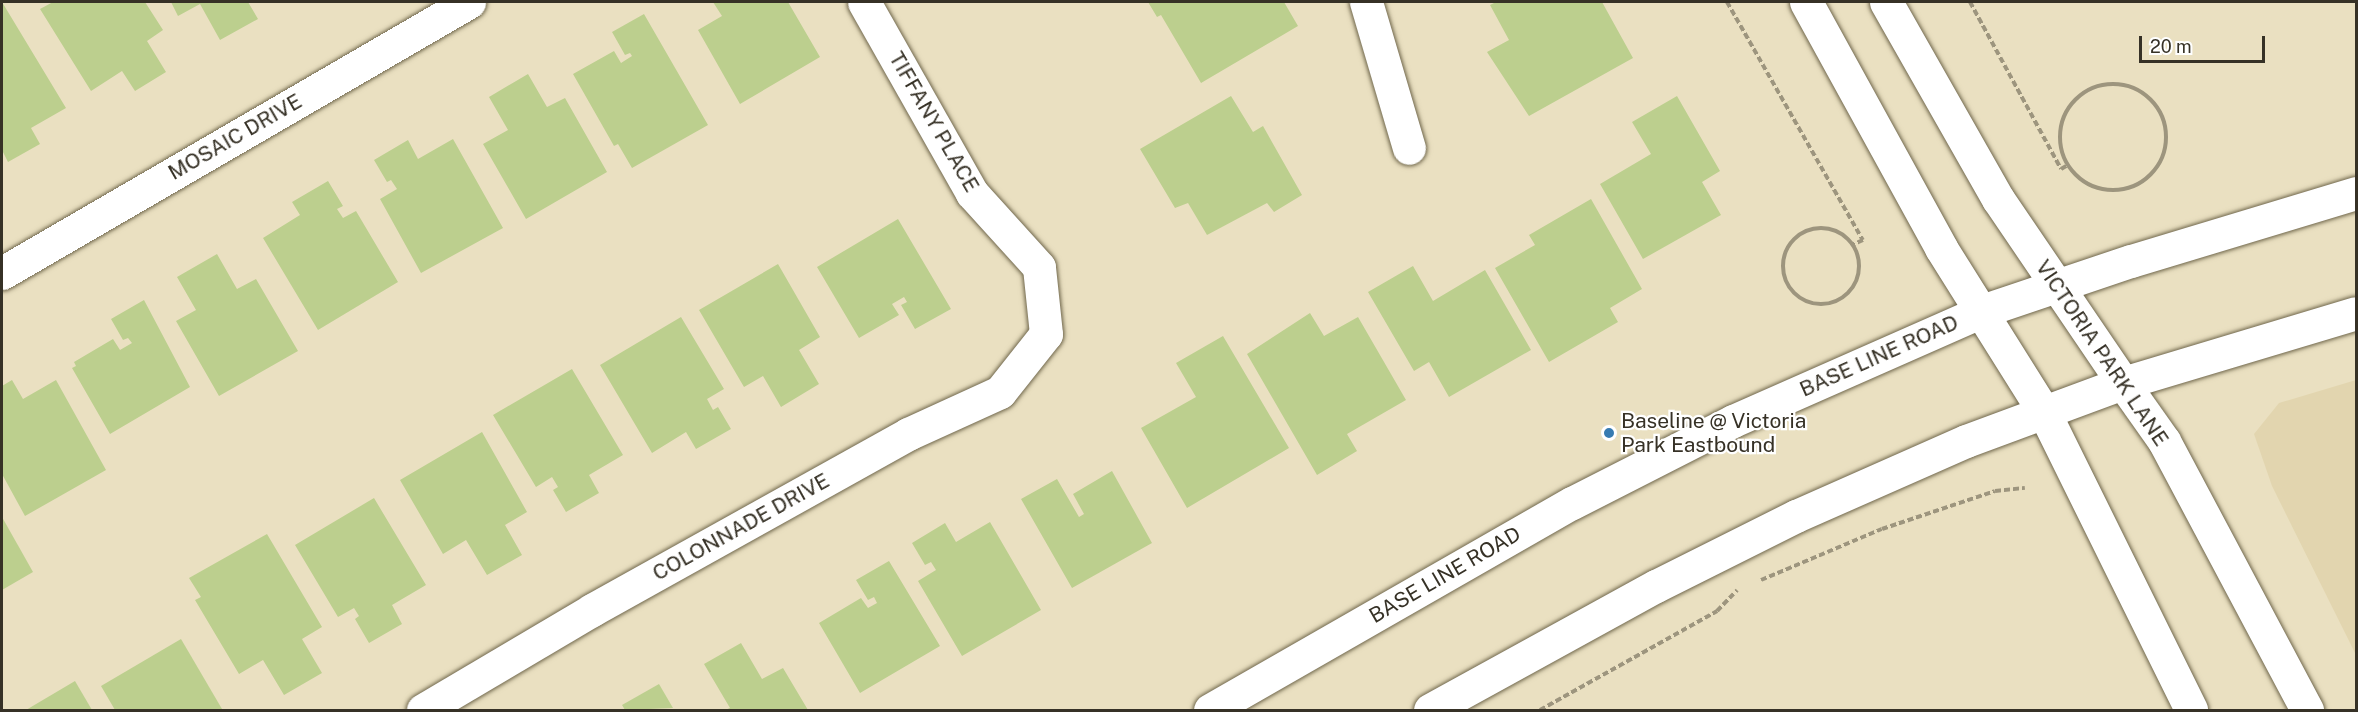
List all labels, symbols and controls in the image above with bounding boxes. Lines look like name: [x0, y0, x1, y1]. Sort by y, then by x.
scale bar: [2142, 24, 2268, 62]
text: 20 m: [2150, 36, 2192, 57]
street label: TIFFANY PLACE: [884, 47, 984, 197]
street label: MOSAIC DRIVE: [164, 89, 306, 185]
street label: VICTORIA PARK LANE: [2030, 255, 2174, 451]
street label: BASE LINE ROAD: [1796, 310, 1962, 402]
place label: Baseline @ Victoria Park Eastbound: [1621, 408, 1807, 458]
marker: Baseline @ Victoria Park Eastbound: [1602, 426, 1616, 440]
street label: COLONNADE DRIVE: [648, 468, 834, 586]
street label: BASE LINE ROAD: [1365, 521, 1525, 629]

